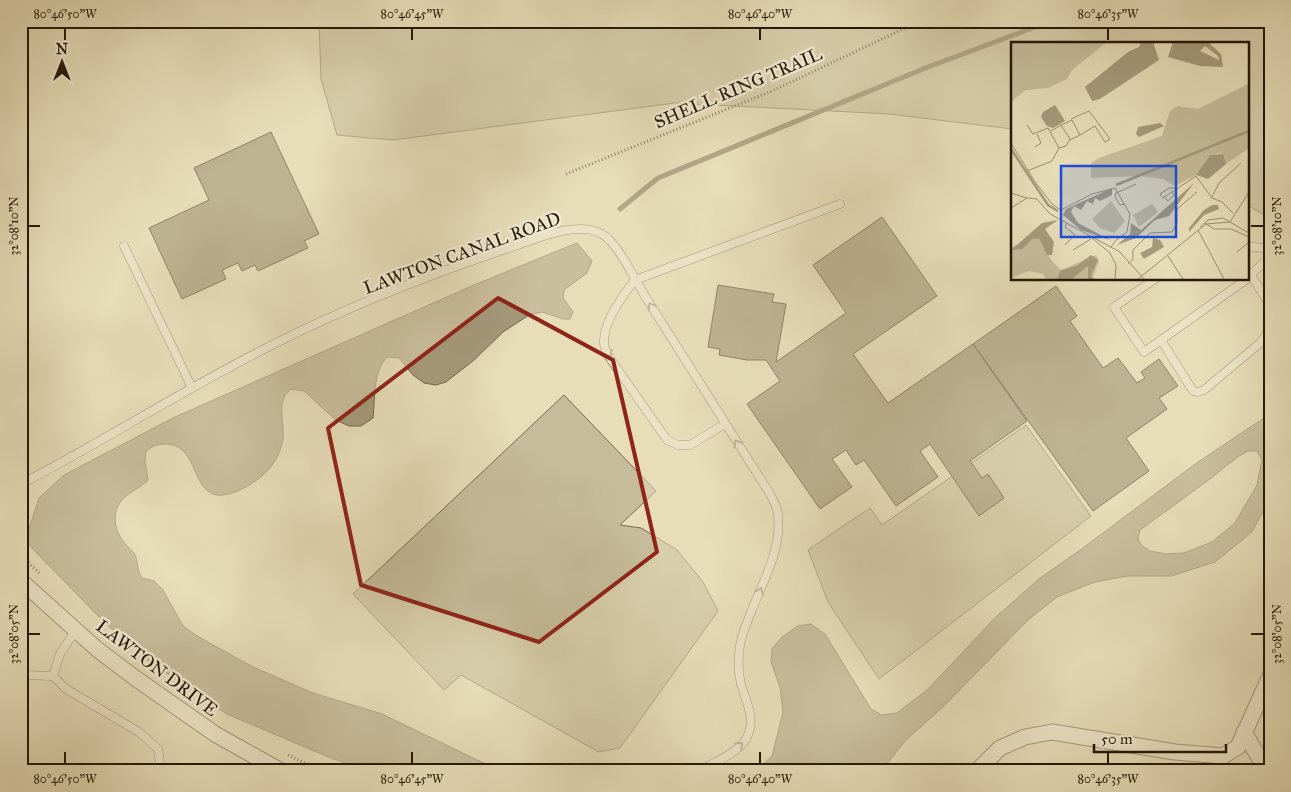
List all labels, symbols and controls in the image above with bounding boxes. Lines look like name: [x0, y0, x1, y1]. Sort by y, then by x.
text: 80°46'50"W: [33, 7, 97, 21]
text: 80°46'45"W: [381, 7, 444, 21]
text: 80°46'40"W: [728, 7, 793, 21]
text: 80°46'35"W: [1078, 7, 1139, 21]
north arrow: [38, 38, 88, 88]
text: N: [56, 41, 68, 58]
street label: SHELL RING TRAIL: [651, 42, 826, 133]
inset map: [1011, 42, 1248, 280]
text: 32°08'10"N: [7, 197, 21, 255]
text: 32°08'10"N: [1270, 197, 1284, 255]
street label: LAWTON CANAL ROAD: [360, 207, 564, 299]
one-way arrow: [647, 302, 657, 311]
one-way arrow: [603, 349, 613, 358]
one-way arrow: [734, 440, 744, 449]
one-way arrow: [753, 587, 764, 596]
text: 32°08'05"N: [7, 604, 21, 664]
text: 32°08'05"N: [1270, 604, 1284, 664]
street label: LAWTON DRIVE: [92, 615, 222, 721]
scale bar: [1094, 722, 1226, 754]
text: 50 m: [1101, 730, 1133, 748]
one-way arrow: [734, 742, 743, 751]
text: 80°46'50"W: [33, 772, 97, 786]
text: 80°46'45"W: [381, 772, 444, 786]
text: 80°46'40"W: [728, 772, 793, 786]
text: 80°46'35"W: [1078, 772, 1139, 786]

